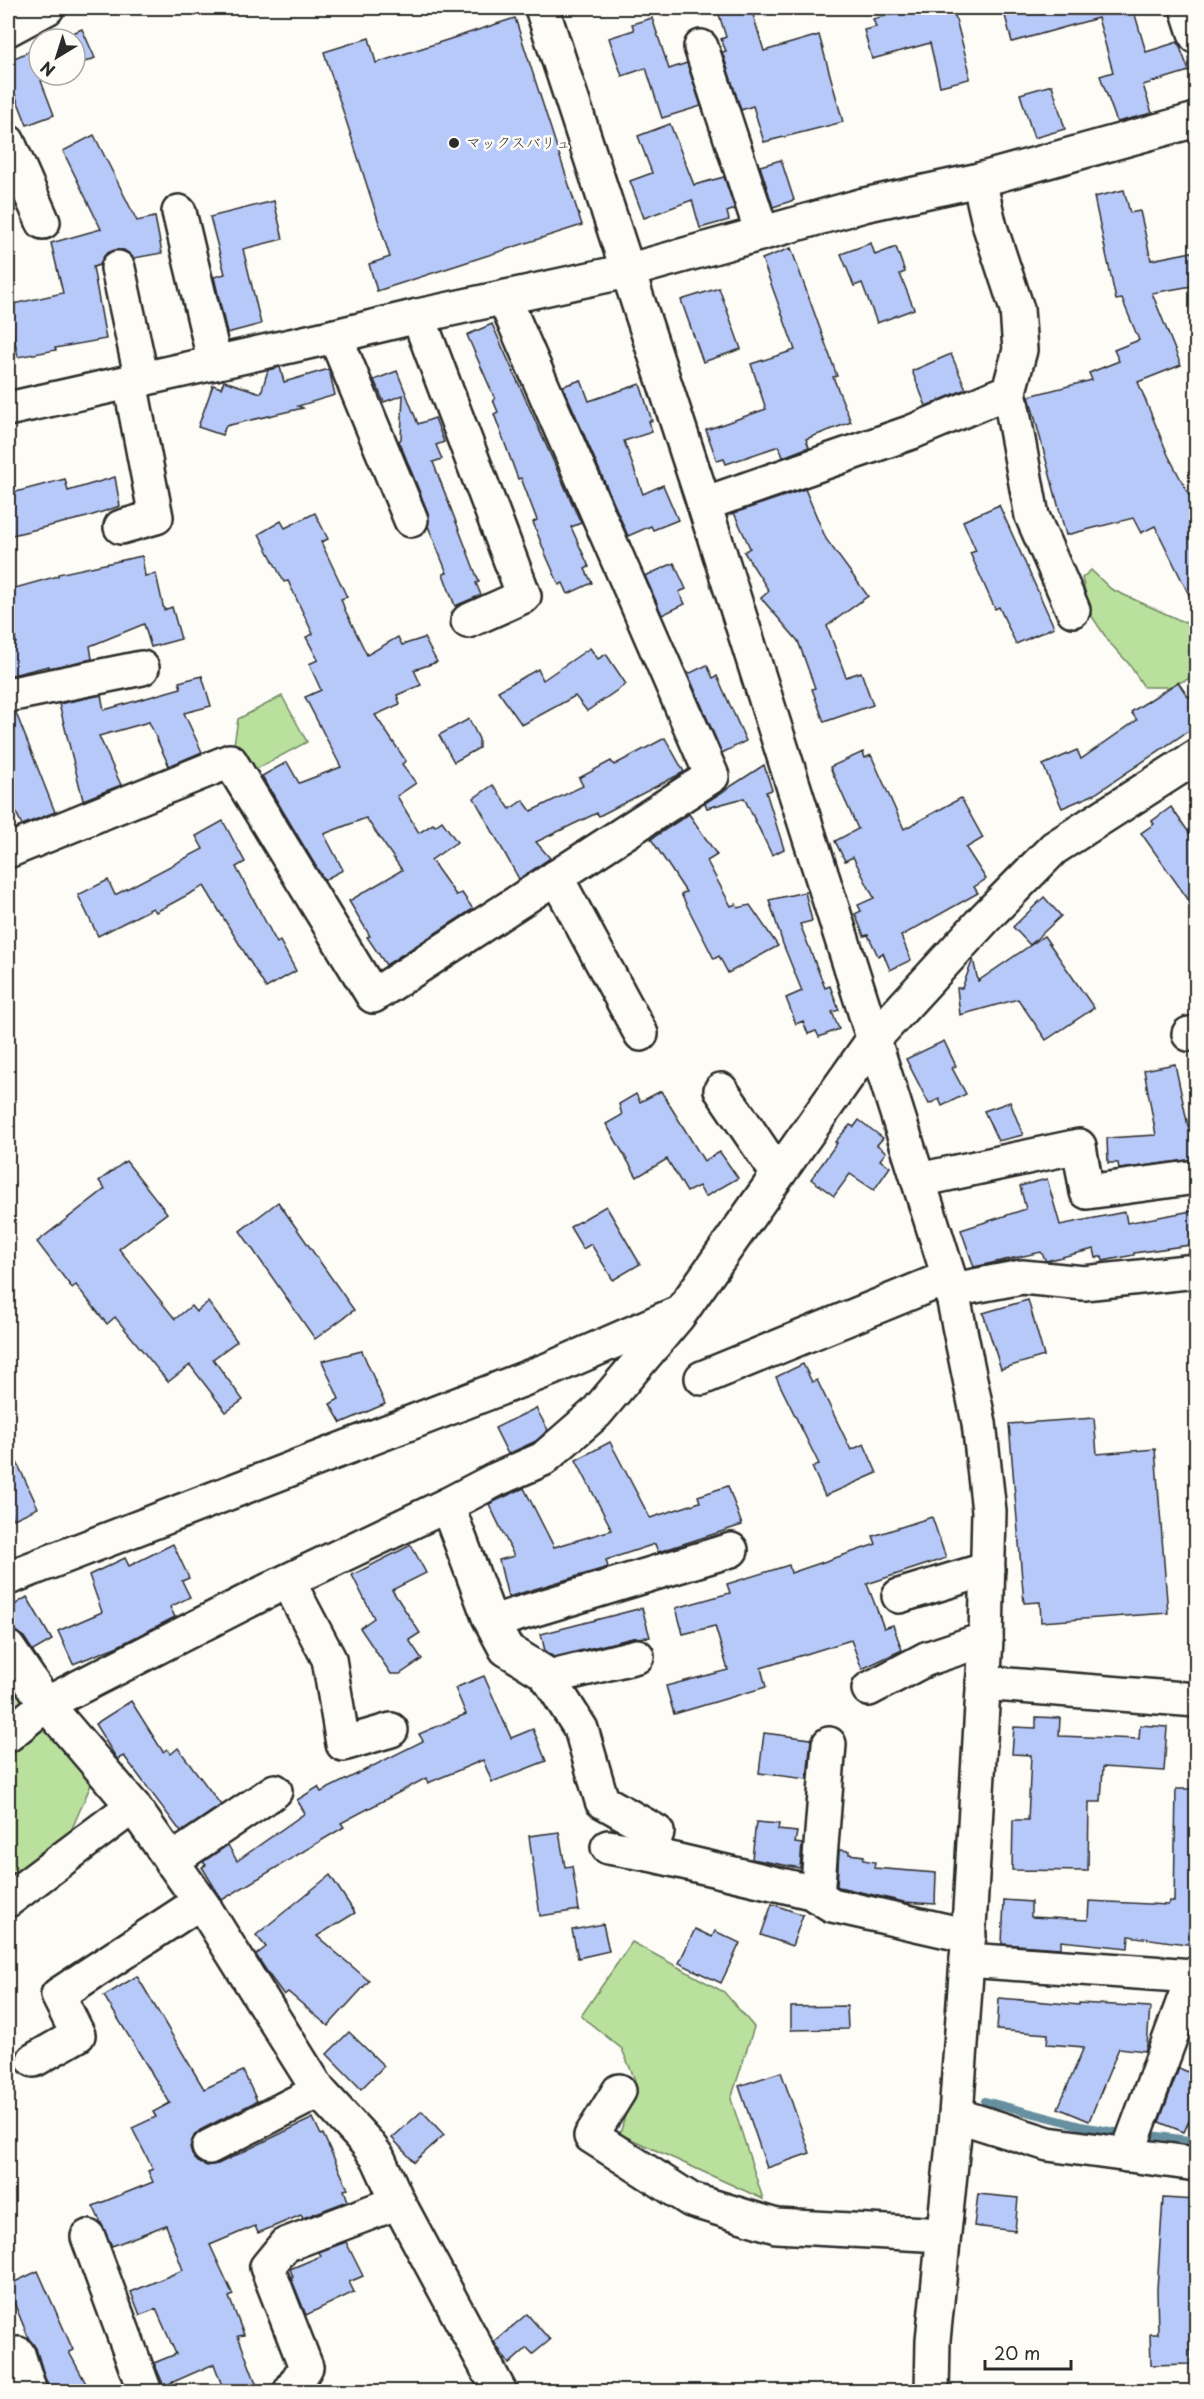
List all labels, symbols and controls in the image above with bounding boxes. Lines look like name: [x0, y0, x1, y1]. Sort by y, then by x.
north arrow: [27, 27, 87, 87]
text: N: [35, 56, 60, 83]
place label: マックスバリュ: [466, 130, 571, 153]
marker: マックスバリュ: [447, 136, 461, 150]
scale bar: [985, 2333, 1070, 2371]
text: 20 m: [994, 2339, 1040, 2366]

